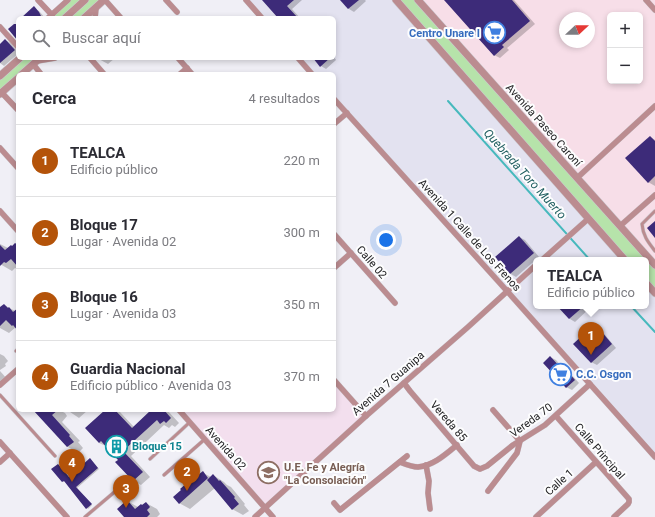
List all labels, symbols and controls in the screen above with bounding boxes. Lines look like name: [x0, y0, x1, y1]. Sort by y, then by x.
north arrow: [559, 12, 595, 48]
map controls: [607, 12, 643, 84]
button: +: [607, 12, 643, 48]
search box: [16, 16, 336, 60]
supermarket icon: Centro Unare I: [482, 20, 508, 46]
icon: search: [30, 27, 52, 49]
place label: Centro Unare I: [409, 27, 480, 40]
text: Buscar aquí: [62, 29, 141, 47]
button: −: [607, 48, 643, 84]
street label: Avenida Paseo Caroní: [503, 81, 585, 170]
text: Cerca: [32, 88, 76, 108]
text: 4 resultados: [248, 91, 320, 106]
water label: Quebrada Toro Muerto: [481, 126, 569, 222]
text: TEALCA: [70, 144, 125, 162]
text: 1: [41, 153, 49, 168]
text: 220 m: [283, 153, 320, 168]
text: Edificio público: [70, 162, 158, 177]
street label: Avenida 1 Calle de Los Frenos: [416, 177, 524, 294]
text: Bloque 17: [70, 216, 138, 234]
text: 2: [41, 225, 49, 240]
text: 300 m: [283, 225, 320, 240]
your location: [376, 230, 396, 250]
text: Lugar · Avenida 02: [70, 234, 176, 249]
street label: Calle 02: [354, 243, 389, 281]
popup: [533, 257, 649, 309]
text: TEALCA: [547, 267, 602, 285]
text: Edificio público: [547, 285, 635, 300]
text: Bloque 16: [70, 288, 138, 306]
text: 3: [41, 297, 49, 312]
text: 350 m: [283, 297, 320, 312]
text: Lugar · Avenida 03: [70, 306, 176, 321]
pin: 1: [578, 322, 604, 355]
street label: Avenida 7 Guanipa: [350, 349, 427, 418]
text: Guardia Nacional: [70, 360, 185, 378]
supermarket icon: C.C. Osgon: [548, 361, 574, 387]
place label: C.C. Osgon: [576, 368, 631, 381]
text: 4: [41, 369, 49, 384]
text: 370 m: [283, 369, 320, 384]
text: Edificio público · Avenida 03: [70, 378, 232, 393]
street label: Vereda 85: [428, 398, 470, 444]
street label: Vereda 70: [508, 401, 555, 440]
street label: Calle Principal: [572, 421, 627, 482]
street label: Avenida 02: [203, 424, 249, 473]
building icon: Bloque 15: [104, 433, 130, 459]
place label: Bloque 15: [132, 440, 182, 453]
pin: 4: [59, 449, 85, 482]
pin: 2: [174, 458, 200, 491]
school or university icon: U.E. Fe y Alegría "La Consolación": [256, 460, 282, 486]
place label: U.E. Fe y Alegría "La Consolación": [284, 461, 367, 487]
street label: Calle 1: [543, 466, 576, 498]
pin: 3: [113, 475, 139, 508]

